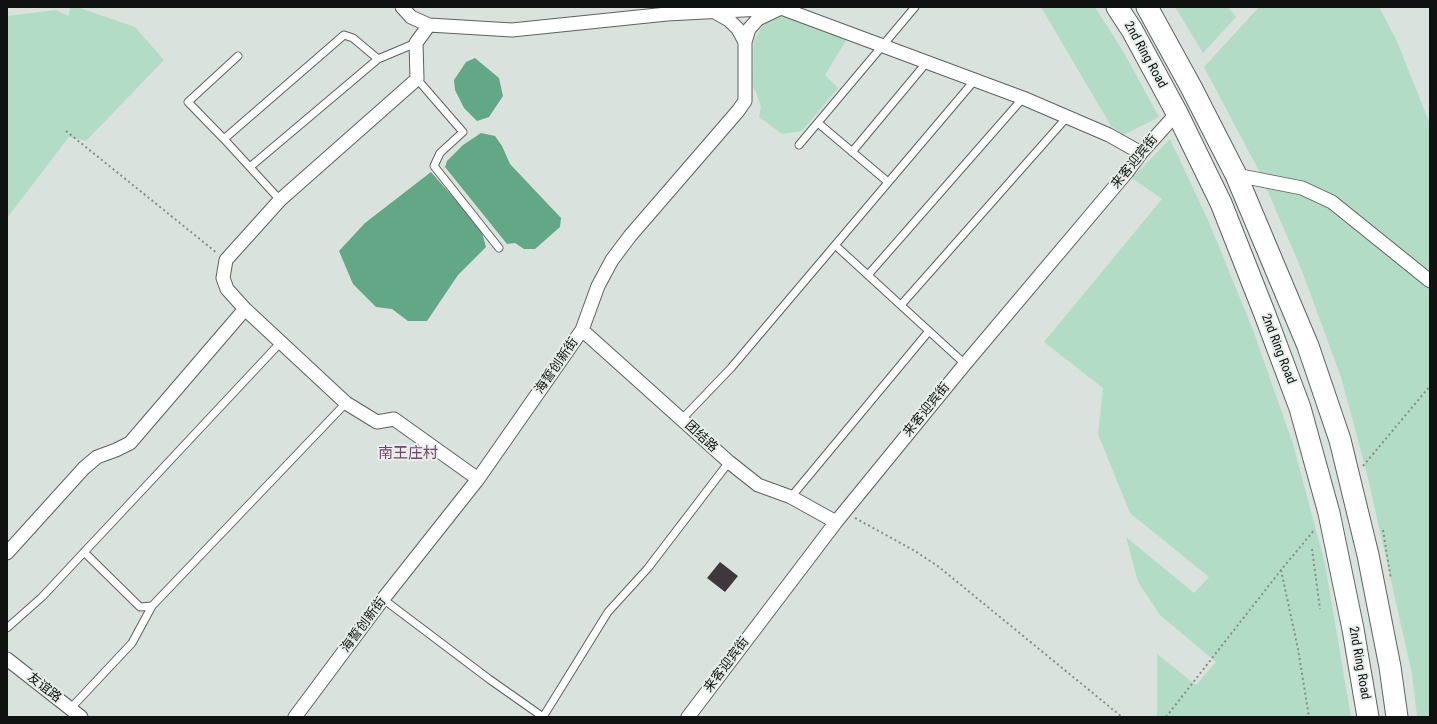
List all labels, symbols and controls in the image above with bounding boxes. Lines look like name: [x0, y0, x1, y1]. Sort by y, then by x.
street label: 2nd Ring Road: [1120, 19, 1170, 91]
street label: 来客迎宾街: [1108, 132, 1162, 192]
street label: 2nd Ring Road: [1257, 312, 1299, 386]
street label: 海誓创新街: [532, 335, 582, 397]
street label: 来客迎宾街: [900, 380, 954, 440]
street label: 团结路: [681, 418, 721, 456]
district label: 南王庄村: [378, 445, 438, 463]
street label: 海誓创新街: [338, 594, 390, 656]
street label: 2nd Ring Road: [1345, 625, 1373, 701]
street label: 来客迎宾街: [701, 634, 753, 696]
street label: 友谊路: [24, 670, 64, 706]

